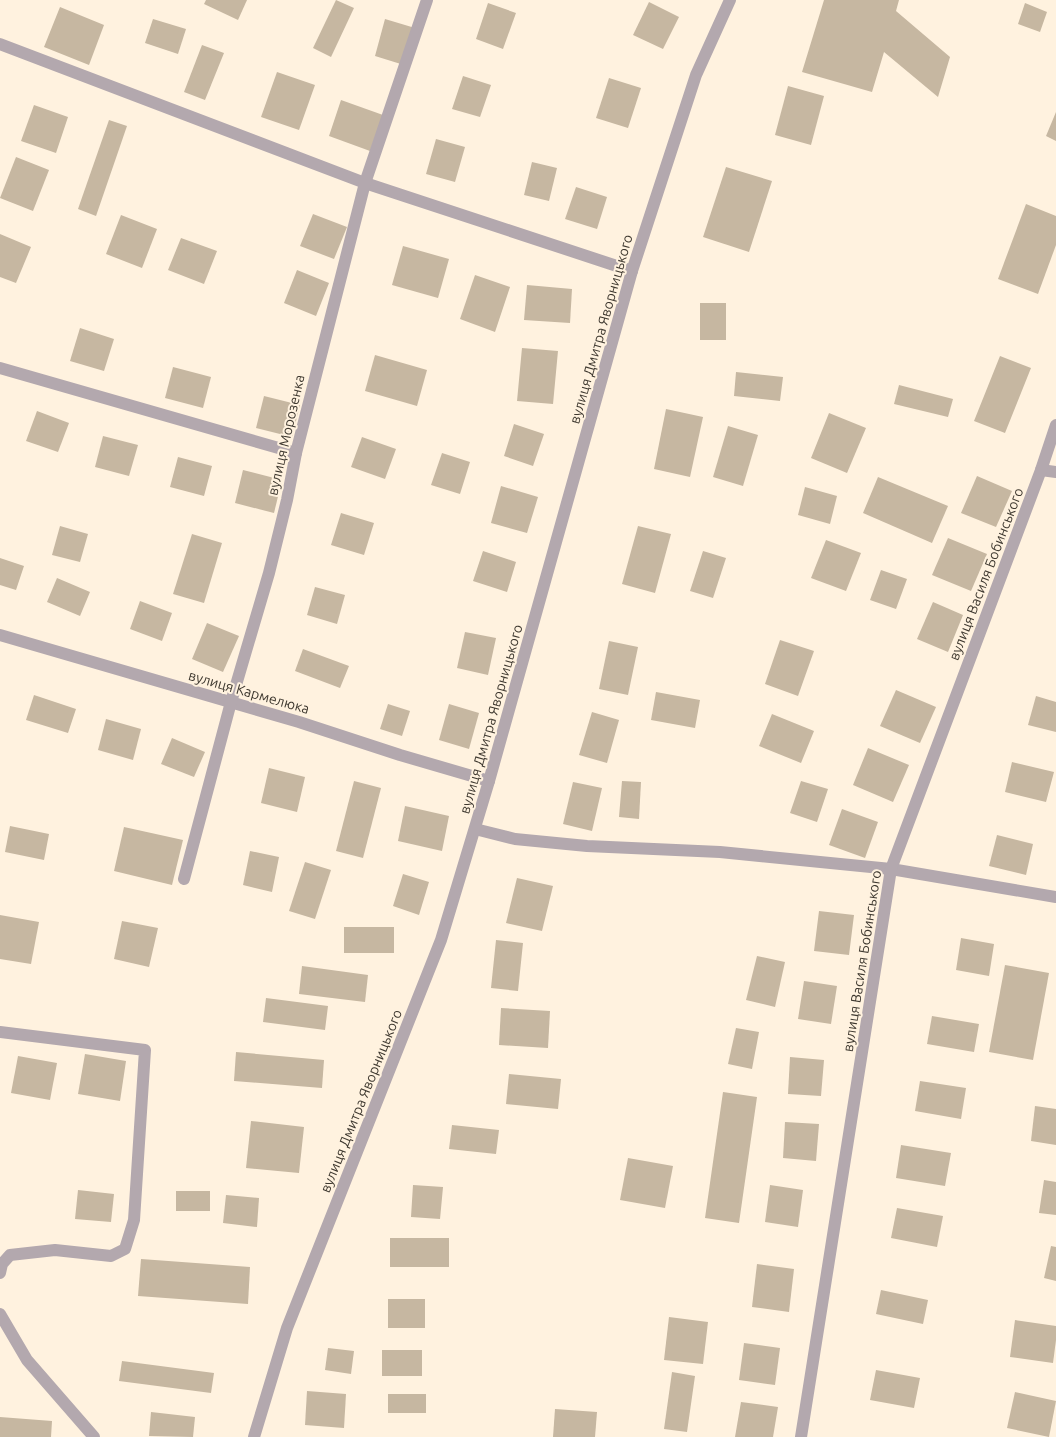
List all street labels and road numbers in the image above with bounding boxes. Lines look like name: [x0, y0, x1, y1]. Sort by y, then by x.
street label: вулиця Дмитра Яворницького: [566, 232, 636, 426]
street label: вулиця Морозенка: [264, 373, 308, 497]
street label: вулиця Василя Бобинського: [946, 485, 1026, 663]
street label: вулиця Дмитра Яворницького: [456, 622, 526, 816]
street label: вулиця Кармелюка: [187, 667, 311, 717]
street label: вулиця Василя Бобинського: [840, 869, 884, 1053]
street label: вулиця Дмитра Яворницького: [317, 1007, 405, 1195]

